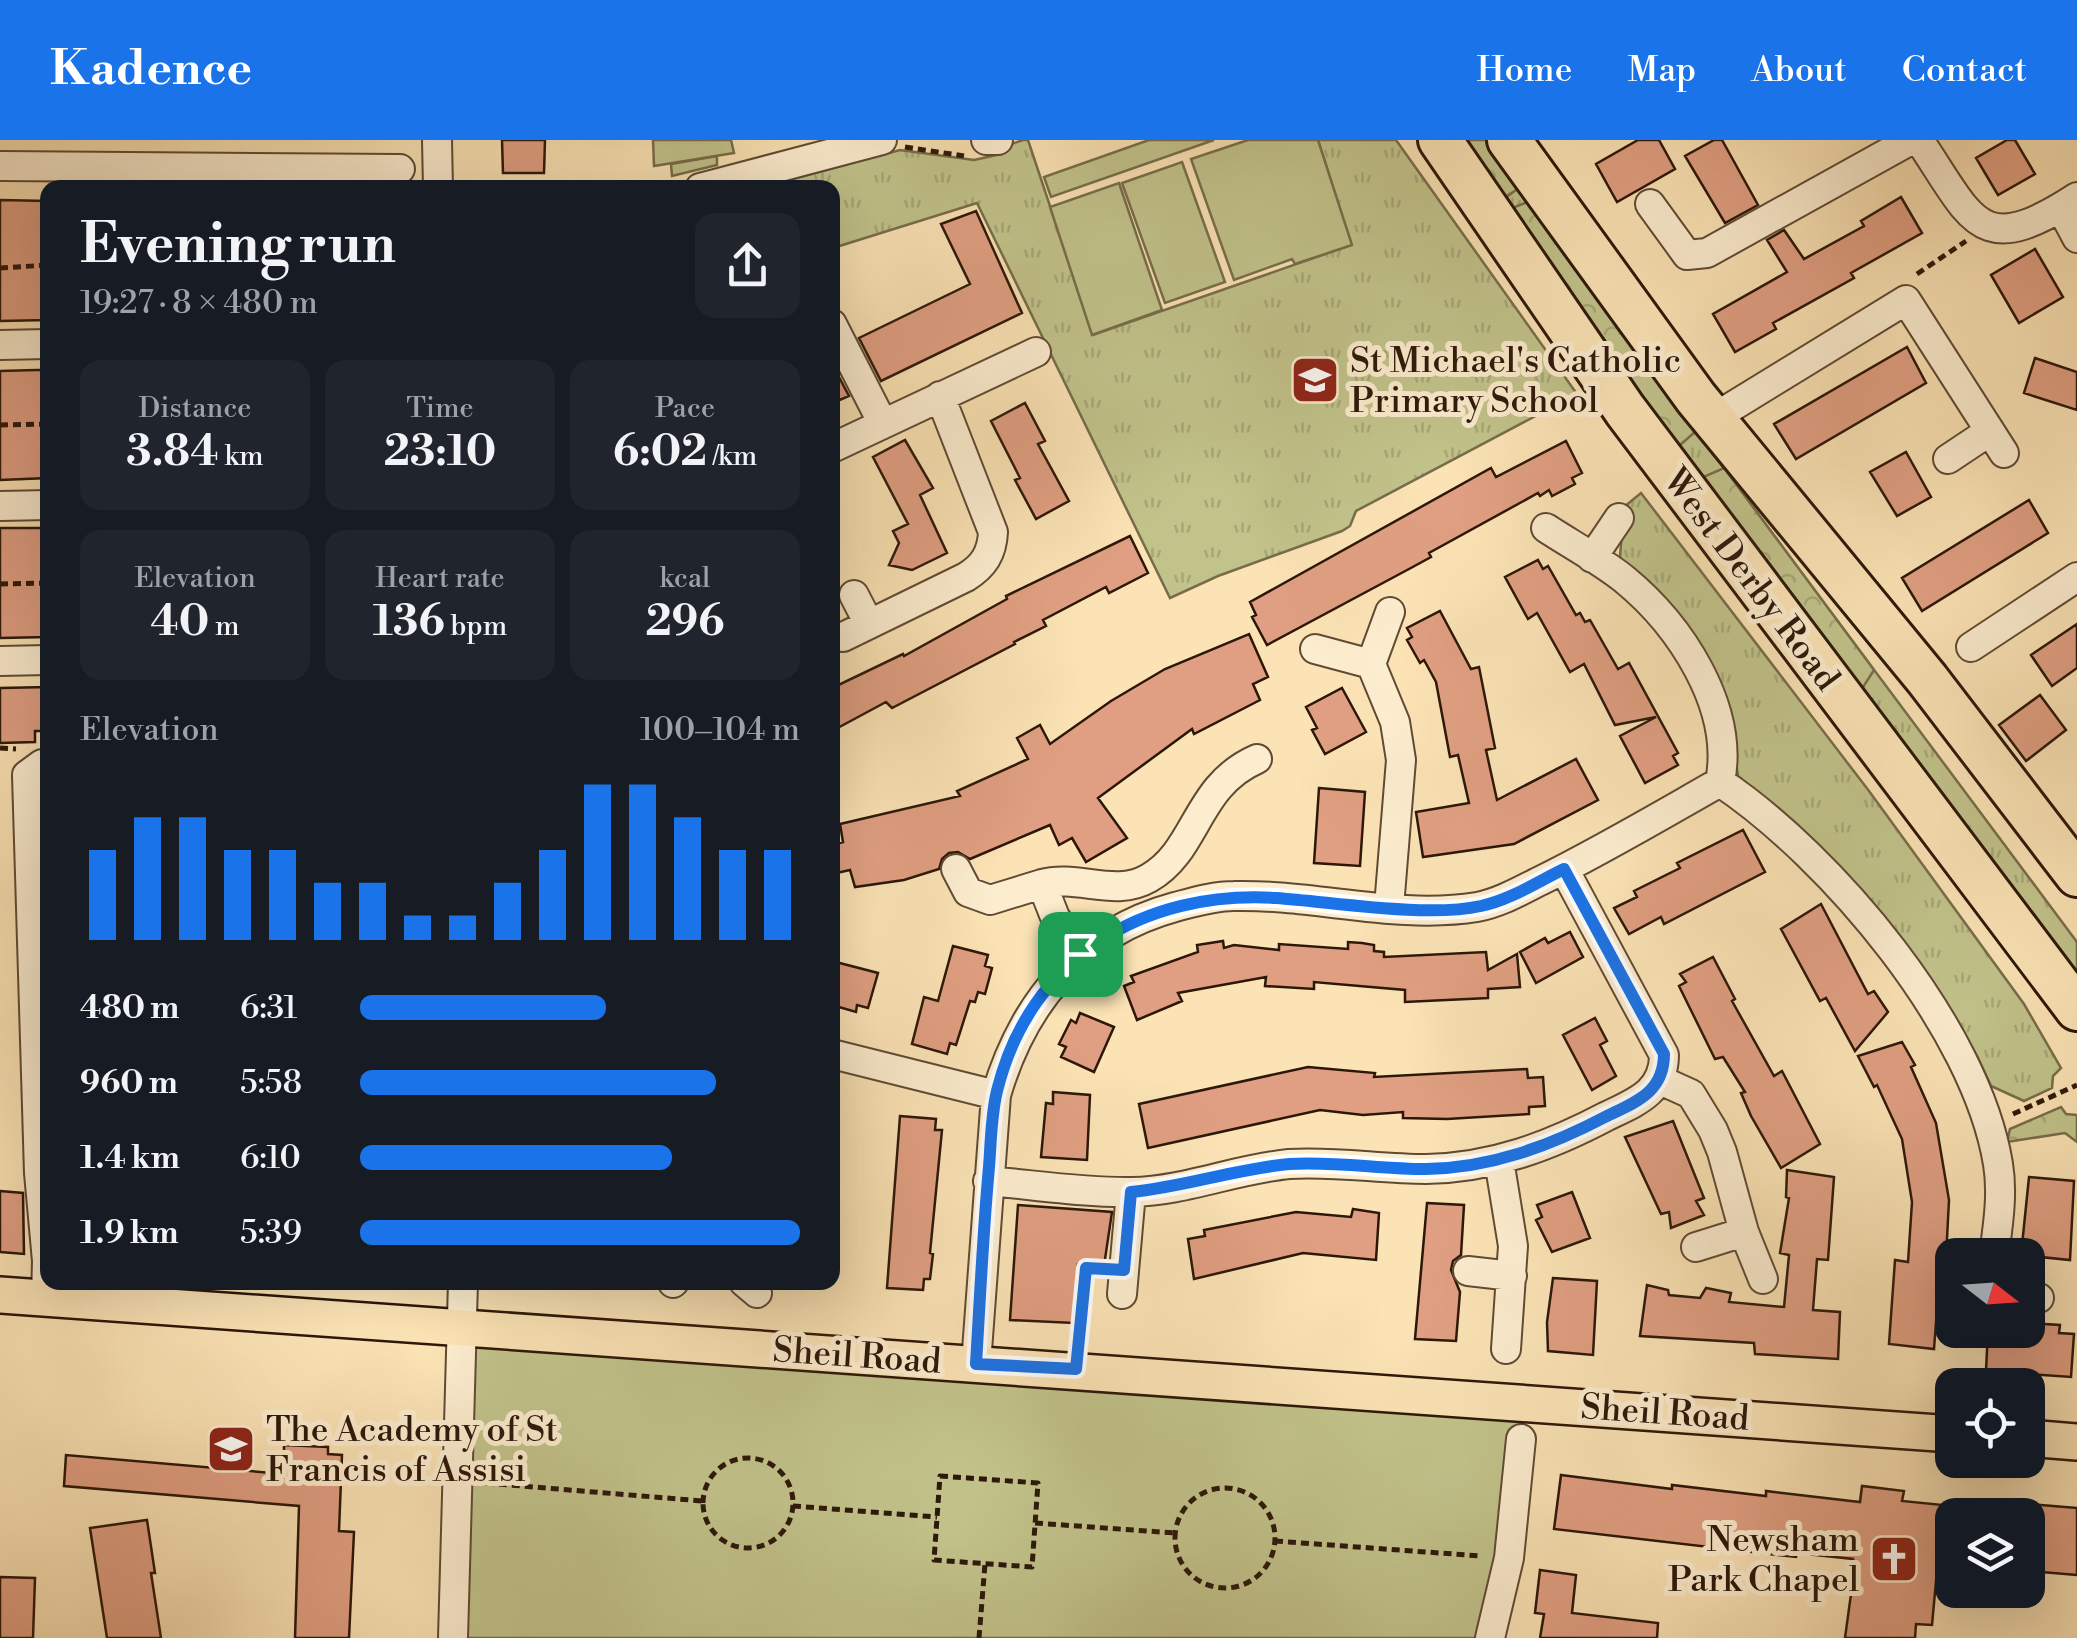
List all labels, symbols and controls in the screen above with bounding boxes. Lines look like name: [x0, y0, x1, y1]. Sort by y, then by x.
text: Kadence: [50, 40, 252, 100]
text: Home: [1476, 49, 1572, 92]
text: Map: [1627, 49, 1696, 92]
text: About: [1751, 49, 1847, 92]
text: Contact: [1902, 49, 2027, 92]
text: Evening run: [80, 211, 396, 280]
button: share: [695, 213, 800, 318]
text: 19:27 · 8 × 480 m: [80, 283, 318, 323]
place label: St Michael's Catholic Primary School: [1350, 340, 1681, 423]
school or university icon: St Michael's Catholic Primary School: [1289, 354, 1341, 406]
text: Distance: [139, 391, 251, 426]
text: Time: [406, 391, 474, 426]
text: Pace: [655, 391, 715, 426]
text: 3.84: [126, 426, 219, 479]
text: 23:10: [384, 426, 496, 479]
text: 6:02: [613, 426, 707, 479]
text: km: [219, 439, 264, 474]
text: /km: [707, 439, 757, 474]
street label: West Derby Road: [1653, 460, 1848, 700]
text: Elevation: [134, 561, 256, 596]
text: Heart rate: [375, 561, 505, 596]
text: kcal: [660, 561, 710, 596]
text: 40: [151, 596, 209, 649]
text: 136: [373, 596, 445, 649]
text: 296: [645, 596, 725, 649]
text: m: [209, 609, 239, 644]
text: bpm: [445, 609, 507, 644]
text: Elevation: [80, 710, 219, 750]
text: 100–104 m: [640, 710, 800, 750]
pin: [1038, 912, 1123, 997]
icon: arrive: [1053, 927, 1108, 982]
text: 480 m: [80, 988, 179, 1028]
text: 6:31: [240, 988, 297, 1028]
text: 960 m: [80, 1063, 178, 1103]
text: 5:58: [240, 1063, 302, 1103]
text: 1.4 km: [80, 1138, 180, 1178]
text: 6:10: [240, 1138, 301, 1178]
text: 1.9 km: [80, 1213, 179, 1253]
text: 5:39: [240, 1213, 302, 1253]
north arrow: [1935, 1238, 2045, 1348]
map controls: [1935, 1238, 2045, 1608]
street label: Sheil Road: [771, 1329, 943, 1384]
button: locate: [1935, 1368, 2045, 1478]
street label: Sheil Road: [1579, 1386, 1751, 1441]
place label: The Academy of St Francis of Assisi: [266, 1409, 558, 1492]
school or university icon: The Academy of St Francis of Assisi: [205, 1423, 257, 1475]
button: layers: [1935, 1498, 2045, 1608]
place label: Newsham Park Chapel: [1668, 1519, 1859, 1602]
church icon: Newsham Park Chapel: [1868, 1533, 1920, 1585]

